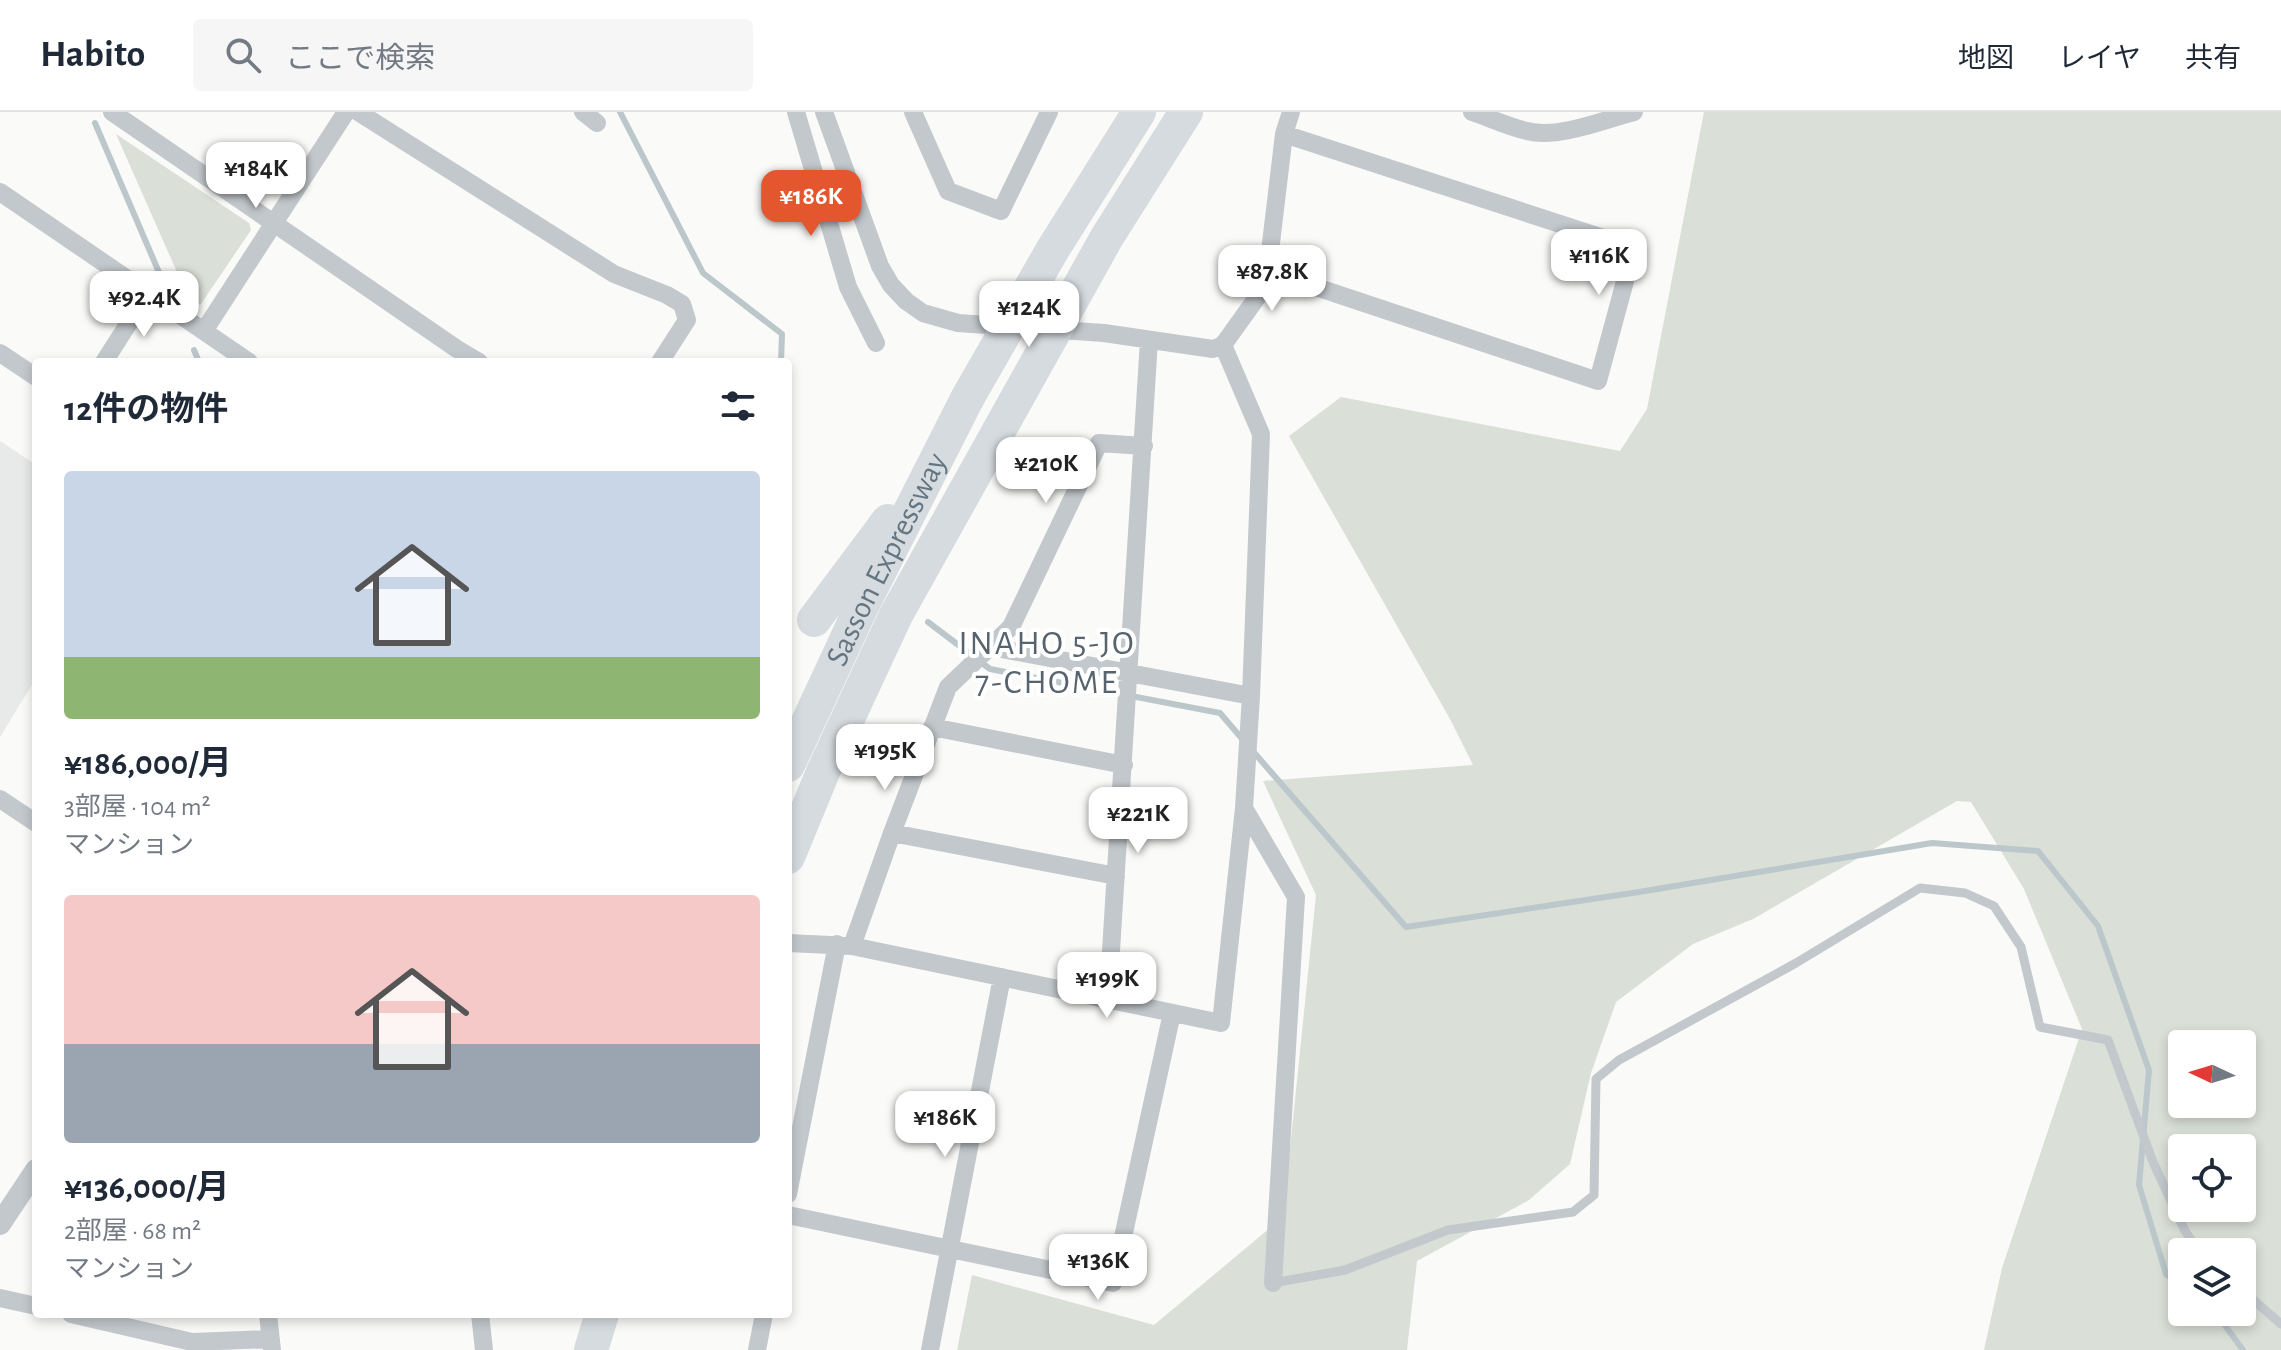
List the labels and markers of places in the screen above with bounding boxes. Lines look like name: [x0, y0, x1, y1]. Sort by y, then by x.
pin: ¥184K: [200, 142, 312, 210]
pin: ¥186K: [755, 170, 867, 238]
pin: ¥116K: [1543, 229, 1655, 297]
pin: ¥87.8K: [1207, 245, 1337, 313]
pin: ¥92.4K: [79, 271, 209, 339]
pin: ¥124K: [973, 281, 1085, 349]
pin: ¥210K: [990, 437, 1102, 505]
pin: ¥195K: [829, 724, 941, 792]
pin: ¥221K: [1082, 787, 1194, 855]
pin: ¥199K: [1051, 952, 1163, 1020]
pin: ¥186K: [889, 1091, 1001, 1159]
pin: ¥136K: [1042, 1234, 1154, 1302]

